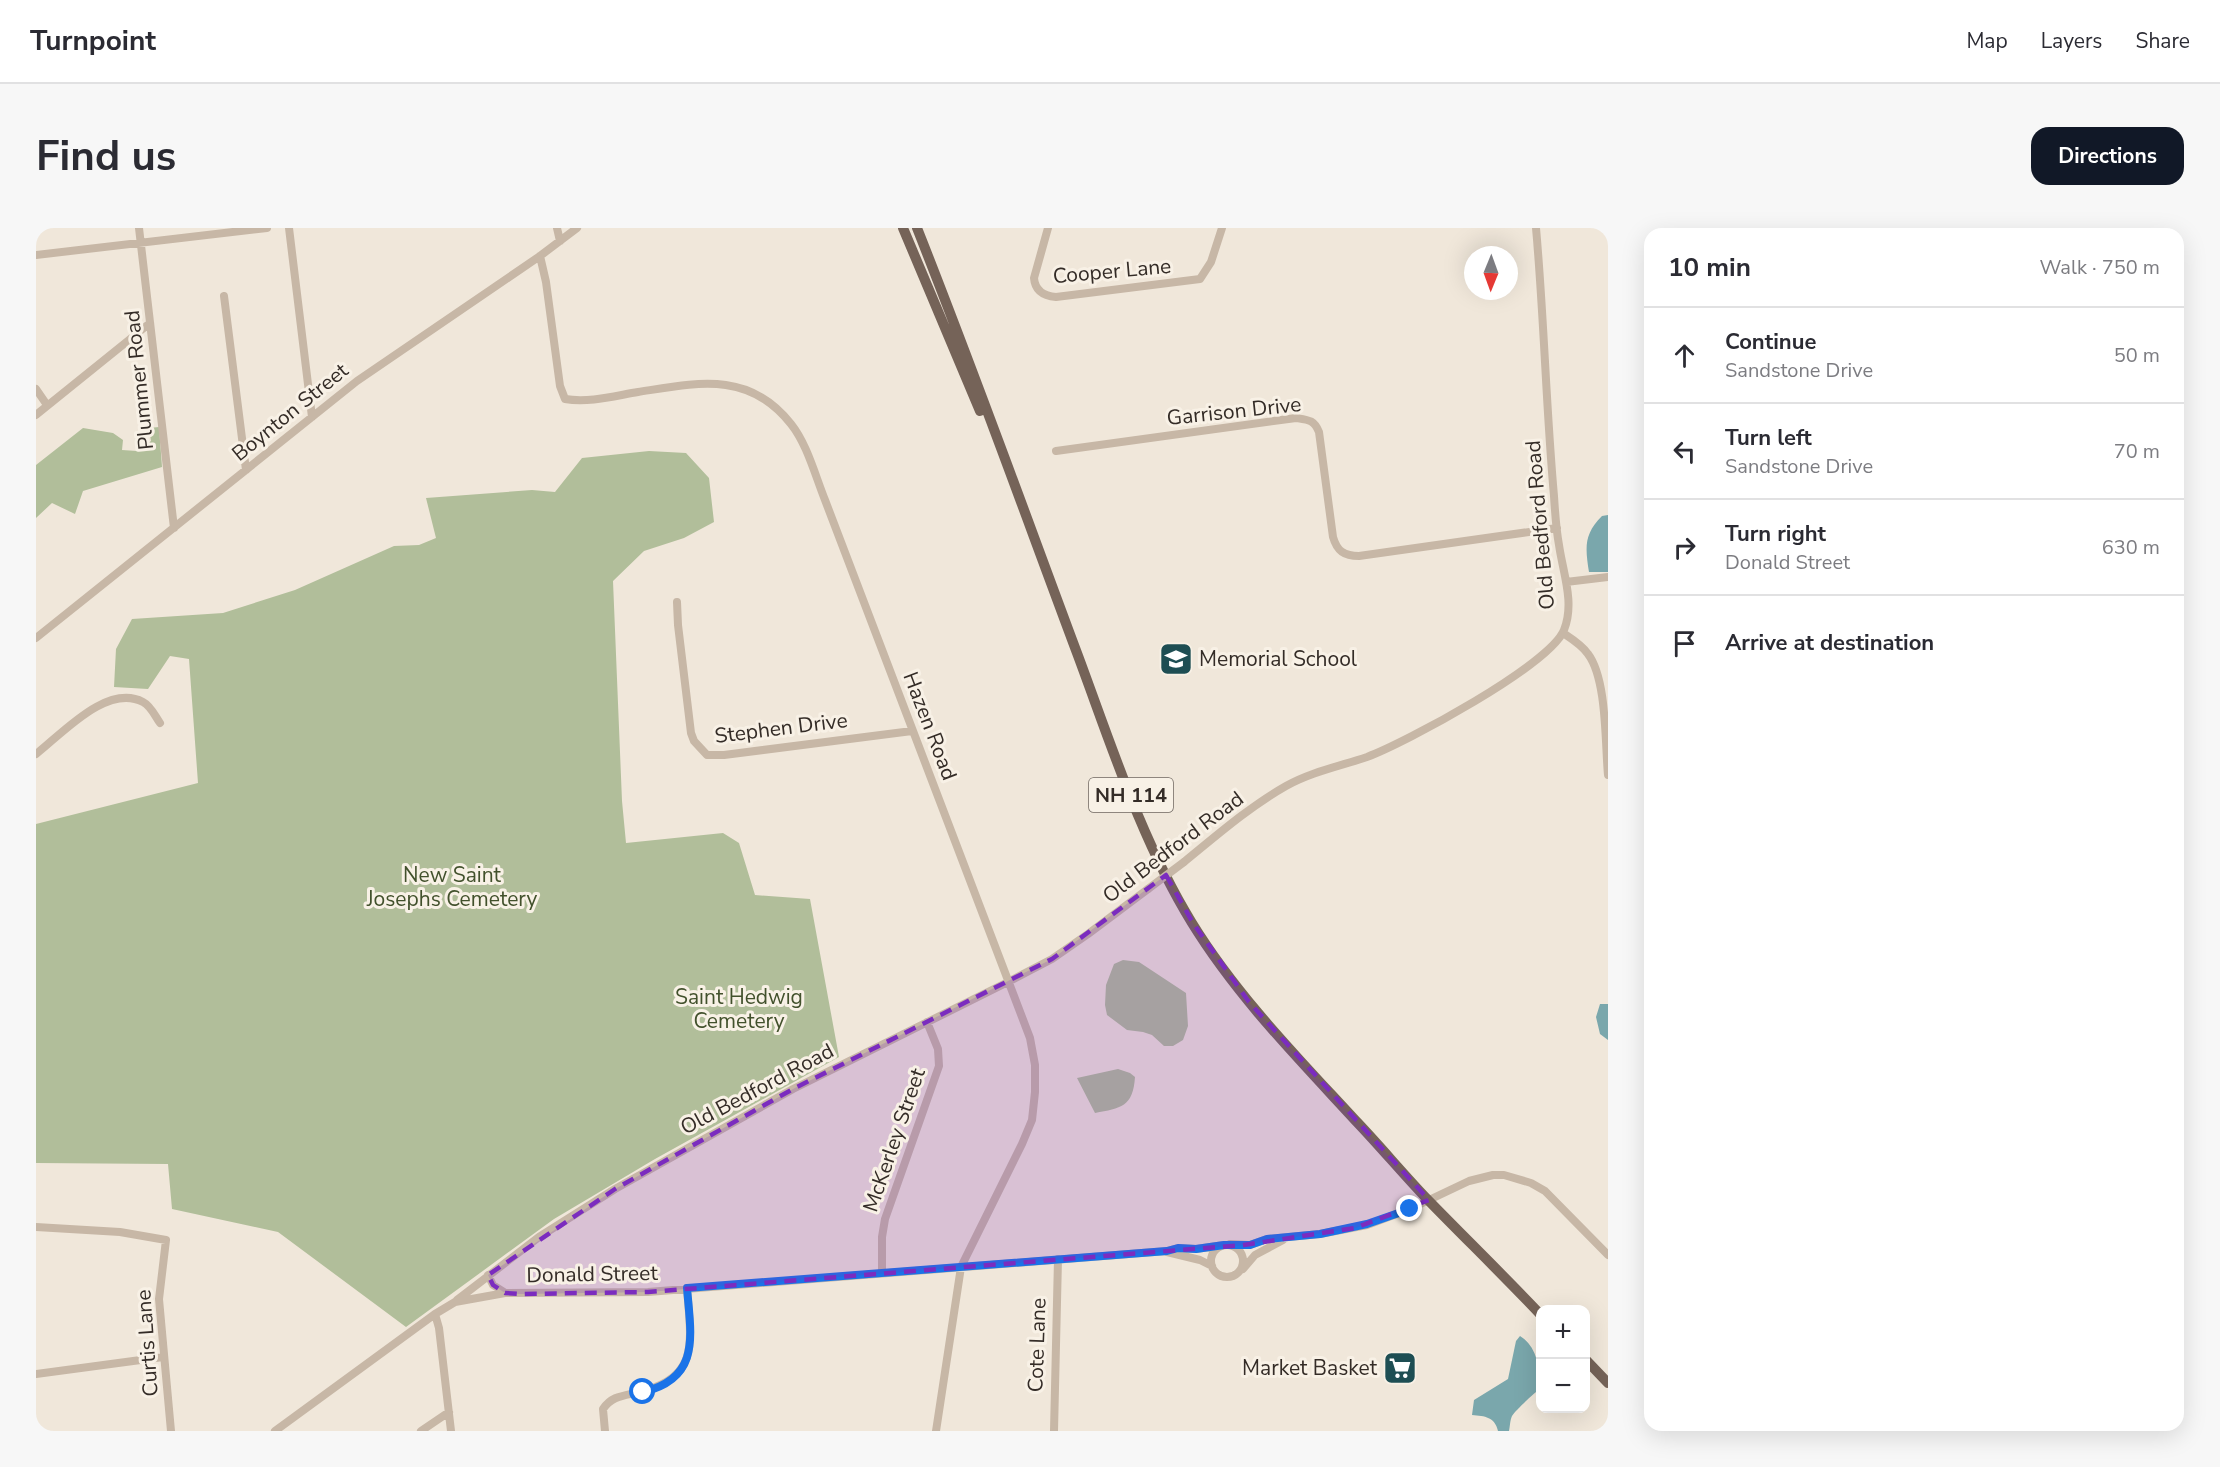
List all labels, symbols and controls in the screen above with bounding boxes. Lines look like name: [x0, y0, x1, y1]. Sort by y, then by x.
text: Turnpoint: [30, 22, 156, 60]
text: Map: [1966, 27, 2008, 55]
text: Layers: [2041, 27, 2102, 55]
text: Share: [2135, 27, 2190, 55]
button: Directions: [2031, 127, 2184, 185]
text: Find us: [36, 128, 176, 185]
north arrow: [1464, 246, 1518, 300]
text: 10 min: [1668, 250, 1751, 285]
street label: Cooper Lane: [1052, 252, 1172, 290]
text: Walk · 750 m: [2040, 254, 2160, 281]
street label: Plummer Road: [118, 309, 160, 451]
text: Continue: [1725, 327, 1816, 357]
icon: ahead: [1668, 339, 1701, 372]
text: 50 m: [2114, 342, 2160, 369]
street label: Boynton Street: [226, 356, 354, 468]
text: Sandstone Drive: [1725, 357, 1873, 384]
street label: Garrison Drive: [1165, 390, 1303, 432]
text: Turn left: [1725, 423, 1812, 453]
icon: left: [1668, 435, 1701, 468]
text: 70 m: [2114, 438, 2160, 465]
street label: Old Bedford Road: [1519, 439, 1561, 611]
text: Sandstone Drive: [1725, 453, 1873, 480]
text: Turn right: [1725, 519, 1826, 549]
icon: right: [1668, 531, 1701, 564]
text: 630 m: [2102, 534, 2160, 561]
text: Donald Street: [1725, 549, 1850, 576]
icon: arrive: [1668, 627, 1701, 660]
text: Arrive at destination: [1725, 628, 1934, 658]
school or university icon: Memorial School: [1158, 641, 1194, 677]
place label: Memorial School: [1199, 645, 1358, 673]
street label: Hazen Road: [897, 668, 963, 784]
street label: Stephen Drive: [713, 706, 849, 750]
road number: NH 114: [1089, 778, 1173, 812]
street label: Old Bedford Road: [1097, 785, 1249, 909]
park label: New Saint Josephs Cemetery: [366, 861, 537, 913]
park label: Saint Hedwig Cemetery: [675, 983, 803, 1035]
street label: Old Bedford Road: [675, 1037, 839, 1141]
street label: McKerley Street: [856, 1064, 932, 1215]
route end: [1396, 1195, 1422, 1221]
street label: Donald Street: [526, 1259, 659, 1289]
street label: Curtis Lane: [129, 1289, 165, 1397]
street label: Cote Lane: [1021, 1297, 1053, 1393]
map controls: [1536, 1305, 1590, 1413]
button: +: [1536, 1305, 1590, 1359]
supermarket icon: Market Basket: [1382, 1350, 1418, 1386]
place label: Market Basket: [1242, 1354, 1378, 1382]
button: −: [1536, 1359, 1590, 1413]
route start: [629, 1378, 655, 1404]

